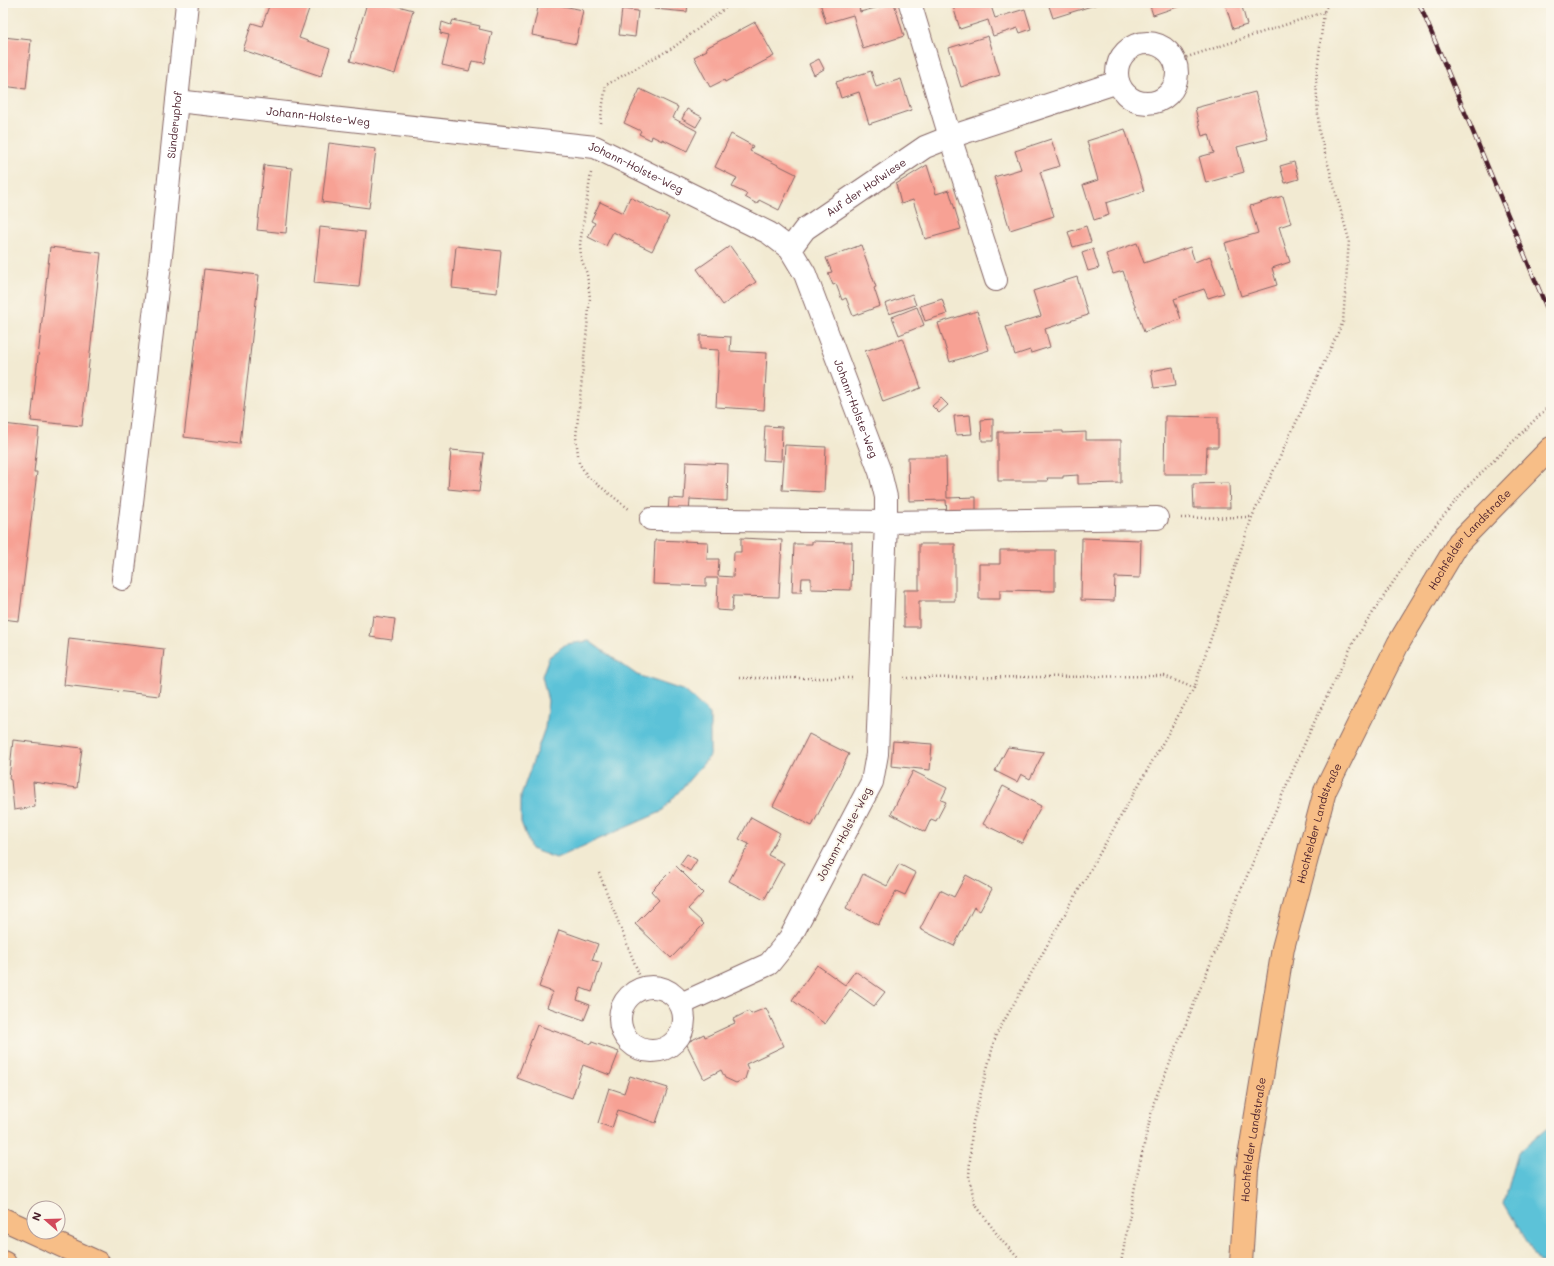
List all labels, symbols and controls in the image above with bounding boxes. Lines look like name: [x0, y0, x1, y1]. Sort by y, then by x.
street label: Sünderuphof: [163, 90, 185, 159]
street label: Johann-Holste-Weg: [266, 103, 371, 129]
street label: Johann-Holste-Weg: [588, 138, 686, 197]
street label: Auf der Hofwiese: [823, 154, 909, 220]
street label: Johann-Holste-Weg: [831, 357, 882, 460]
street label: Hochfelder Landstraße: [1424, 485, 1514, 592]
street label: Hochfelder Landstraße: [1293, 760, 1345, 885]
street label: Johann-Holste-Weg: [813, 784, 875, 883]
street label: Hochfelder Landstraße: [1237, 1076, 1269, 1203]
north arrow: [26, 1200, 66, 1240]
text: N: [28, 1210, 45, 1223]

